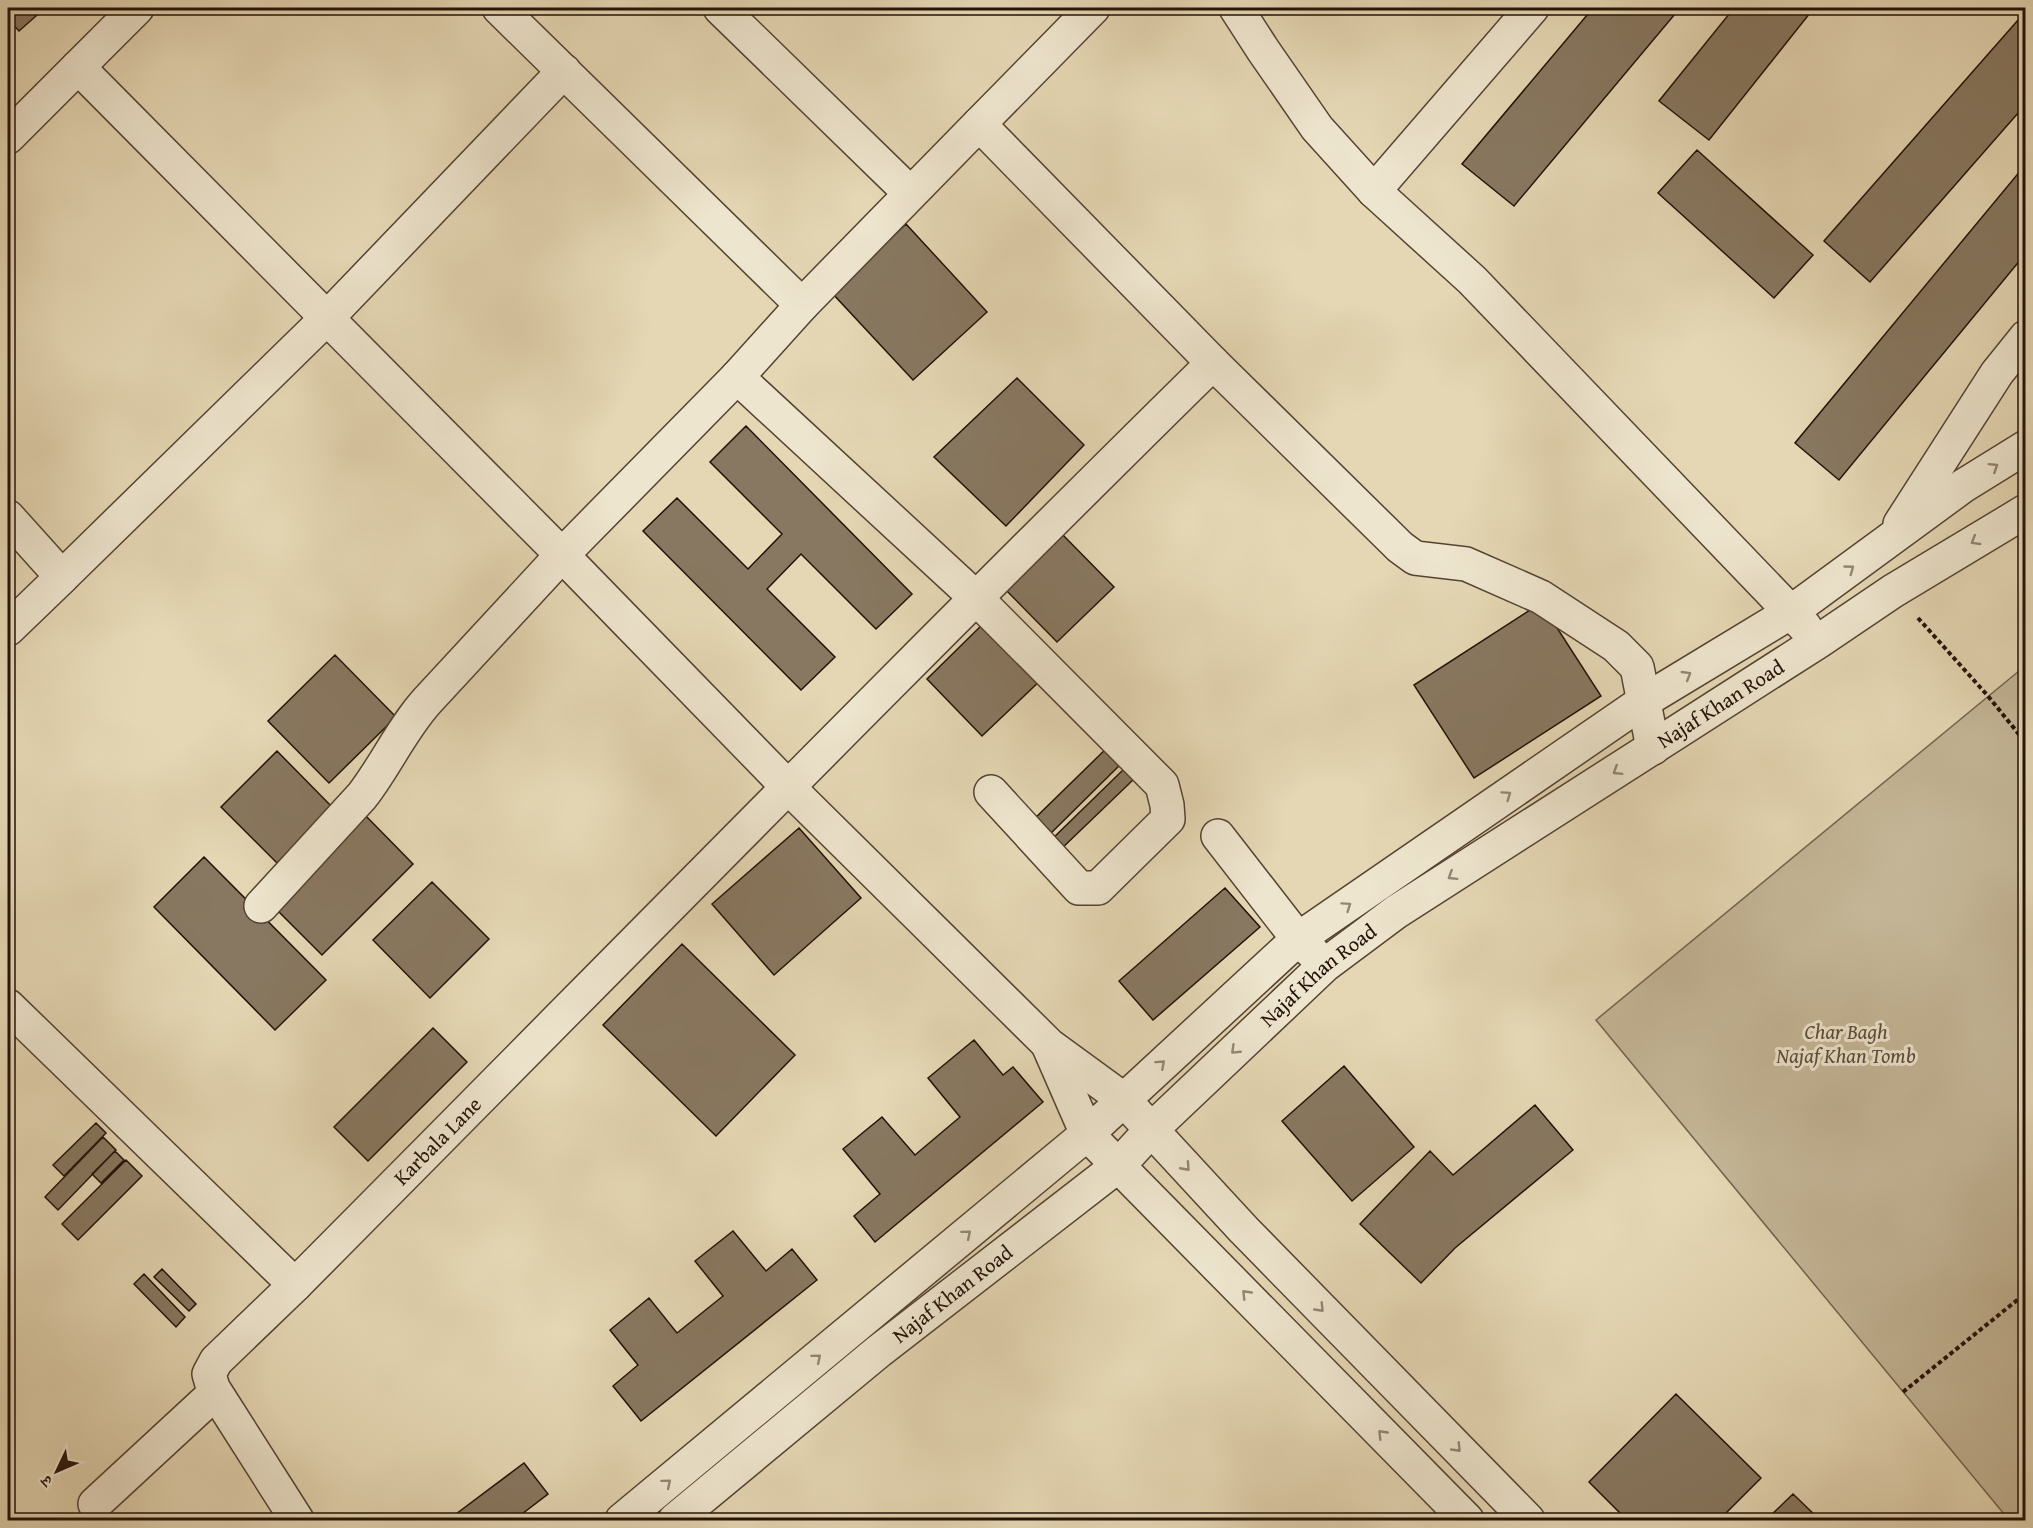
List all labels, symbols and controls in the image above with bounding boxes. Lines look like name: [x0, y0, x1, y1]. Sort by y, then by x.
one-way arrow: [1988, 462, 1998, 474]
one-way arrow: [1971, 534, 1981, 545]
one-way arrow: [1843, 565, 1854, 576]
street label: Najaf Khan Road: [1651, 651, 1791, 756]
one-way arrow: [1681, 671, 1691, 682]
one-way arrow: [1613, 764, 1623, 776]
one-way arrow: [1500, 791, 1511, 802]
one-way arrow: [1448, 869, 1459, 880]
one-way arrow: [1340, 902, 1351, 913]
street label: Najaf Khan Road: [1253, 915, 1383, 1034]
park label: Char Bagh Najaf Khan Tomb: [1775, 1016, 1916, 1071]
one-way arrow: [1232, 1043, 1242, 1054]
one-way arrow: [1155, 1060, 1165, 1071]
street label: Karbala Lane: [386, 1089, 489, 1192]
one-way arrow: [1179, 1160, 1190, 1170]
one-way arrow: [960, 1230, 971, 1241]
street label: Najaf Khan Road: [885, 1236, 1020, 1350]
one-way arrow: [1242, 1291, 1253, 1302]
one-way arrow: [1313, 1301, 1324, 1312]
one-way arrow: [810, 1355, 821, 1366]
one-way arrow: [1379, 1430, 1390, 1441]
one-way arrow: [1449, 1440, 1460, 1451]
north arrow: [27, 1441, 87, 1501]
text: उ: [33, 1469, 58, 1493]
one-way arrow: [660, 1479, 671, 1490]

